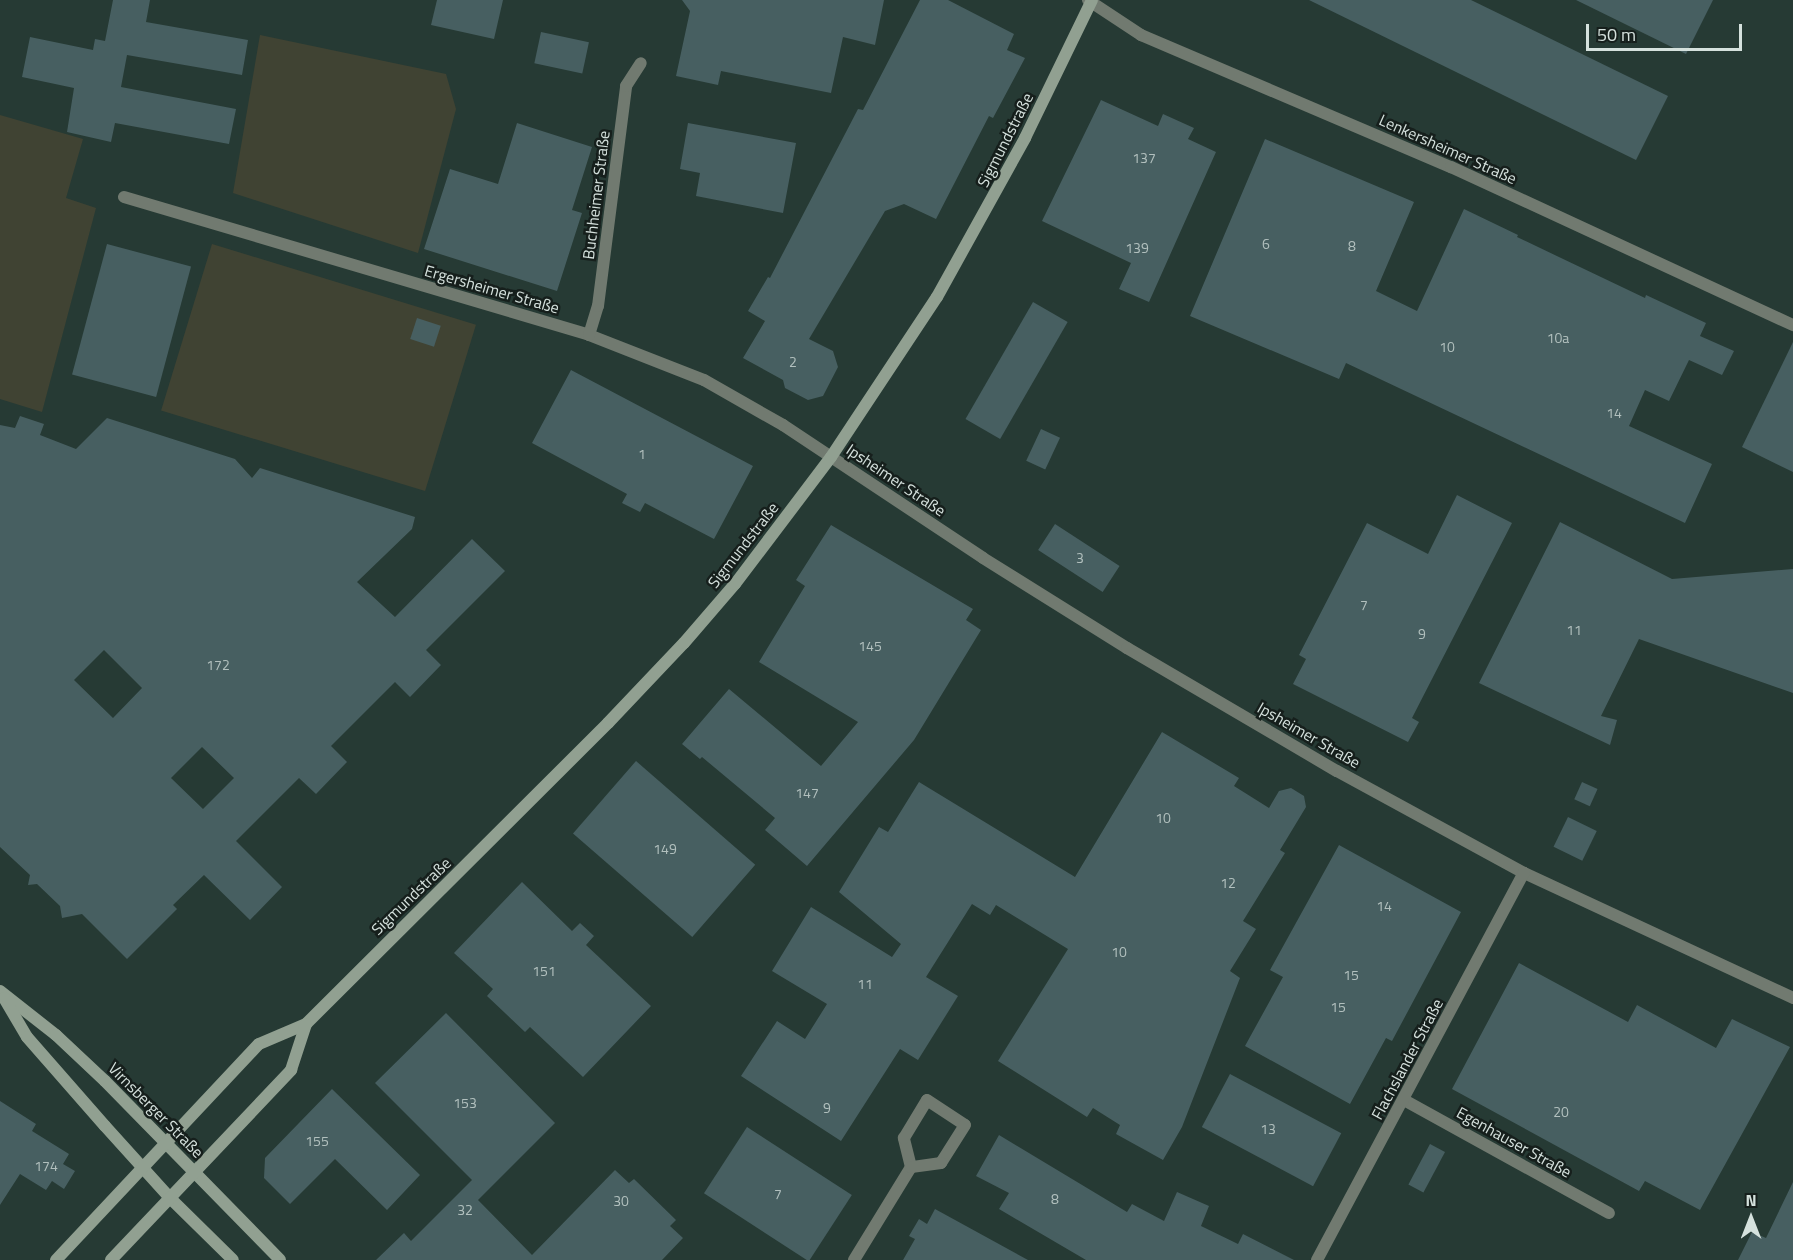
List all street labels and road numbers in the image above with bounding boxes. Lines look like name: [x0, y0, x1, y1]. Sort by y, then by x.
street label: Sigmundstraße: [973, 90, 1037, 190]
street label: Lenkersheimer Straße: [1376, 110, 1520, 188]
street label: Buchheimer Straße: [579, 130, 613, 260]
street label: Ergersheimer Straße: [422, 261, 562, 317]
street label: Ipsheimer Straße: [843, 440, 949, 520]
street label: Sigmundstraße: [704, 498, 782, 592]
street label: Ipsheimer Straße: [1254, 698, 1364, 772]
street label: Sigmundstraße: [367, 853, 455, 939]
street label: Flachslander Straße: [1367, 995, 1447, 1123]
street label: Virnsberger Straße: [104, 1058, 208, 1162]
street label: Egenhauser Straße: [1453, 1103, 1575, 1181]

